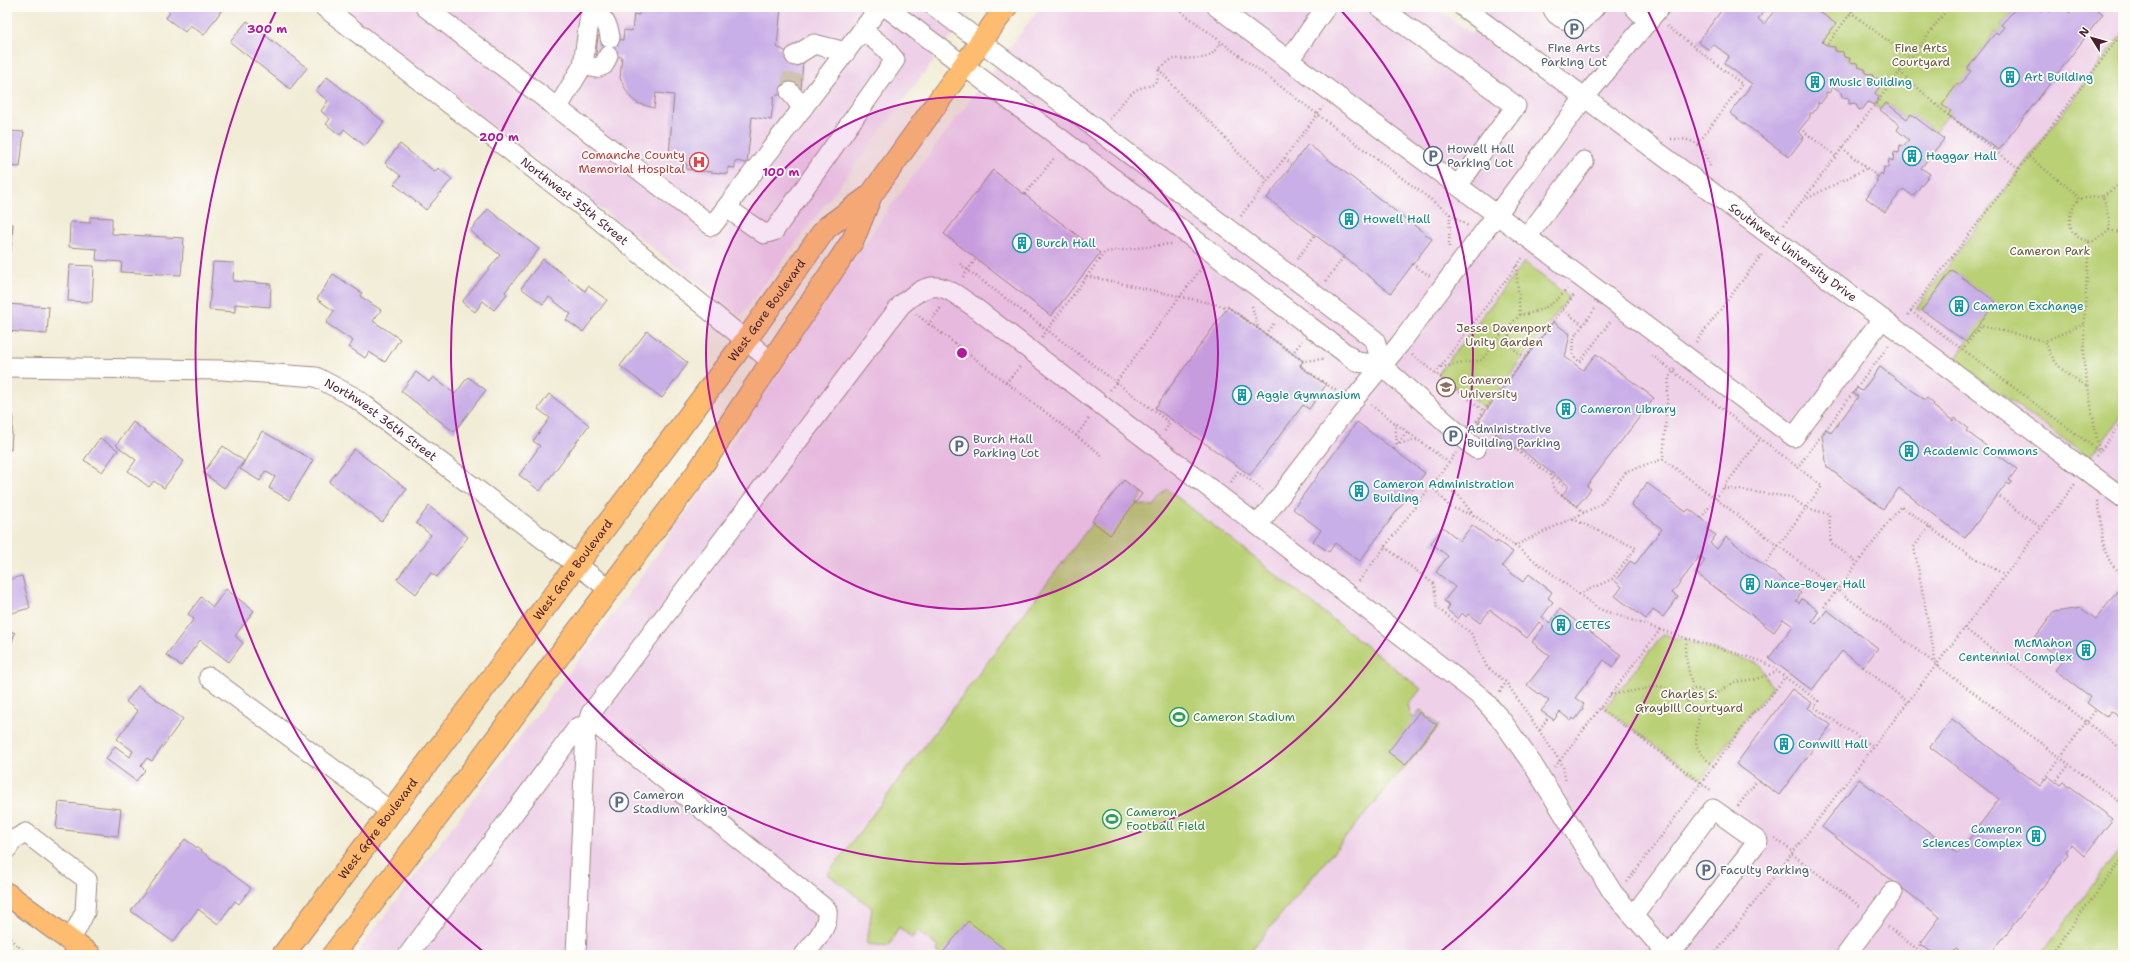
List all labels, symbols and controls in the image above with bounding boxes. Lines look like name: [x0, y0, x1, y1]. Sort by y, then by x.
parking icon: Fine Arts Parking Lot: [1563, 18, 1585, 40]
north arrow: [2072, 18, 2112, 58]
text: 300 m: [247, 21, 287, 37]
text: N: [2076, 24, 2093, 40]
place label: Fine Arts Parking Lot: [1541, 40, 1607, 70]
park label: Fine Arts Courtyard: [1892, 40, 1951, 70]
building icon: Art Building: [1999, 66, 2021, 88]
place label: Art Building: [2024, 69, 2093, 85]
building icon: Music Building: [1804, 71, 1826, 93]
place label: Music Building: [1829, 74, 1912, 90]
text: 200 m: [479, 129, 519, 145]
place label: Howell Hall Parking Lot: [1447, 141, 1515, 171]
parking icon: Howell Hall Parking Lot: [1422, 145, 1444, 167]
building icon: Haggar Hall: [1901, 145, 1923, 167]
place label: Comanche County Memorial Hospital: [578, 147, 685, 177]
place label: Haggar Hall: [1926, 148, 1997, 164]
hospital icon: Comanche County Memorial Hospital: [688, 151, 710, 173]
street label: Northwest 35th Street: [517, 154, 632, 249]
text: 100 m: [763, 164, 800, 180]
street label: Southwest University Drive: [1725, 199, 1860, 305]
building icon: Howell Hall: [1338, 208, 1360, 230]
place label: Howell Hall: [1363, 211, 1431, 227]
building icon: Burch Hall: [1011, 232, 1033, 254]
place label: Burch Hall: [1036, 235, 1096, 251]
park label: Cameron Park: [2009, 243, 2091, 259]
street label: West Gore Boulevard: [725, 256, 809, 365]
building icon: Cameron Exchange: [1948, 295, 1970, 317]
place label: Cameron Exchange: [1973, 298, 2084, 314]
park label: Jesse Davenport Unity Garden: [1456, 320, 1552, 350]
centre of rings: [955, 346, 969, 360]
place label: Cameron University: [1460, 372, 1517, 402]
street label: Northwest 36th Street: [322, 375, 440, 465]
school or university icon: Cameron University: [1435, 376, 1457, 398]
building icon: Aggie Gymnasium: [1231, 384, 1253, 406]
place label: Aggie Gymnasium: [1256, 387, 1361, 403]
building icon: Cameron Library: [1555, 398, 1577, 420]
place label: Cameron Library: [1580, 401, 1676, 417]
place label: Administrative Building Parking: [1467, 421, 1560, 451]
parking icon: Administrative Building Parking: [1442, 425, 1464, 447]
place label: Burch Hall Parking Lot: [973, 431, 1039, 461]
parking icon: Burch Hall Parking Lot: [948, 435, 970, 457]
building icon: Academic Commons: [1898, 440, 1920, 462]
place label: Academic Commons: [1923, 443, 2038, 459]
place label: Cameron Administration Building: [1373, 476, 1514, 506]
building icon: Cameron Administration Building: [1348, 480, 1370, 502]
street label: West Gore Boulevard: [530, 516, 616, 624]
building icon: Nance-Boyer Hall: [1739, 573, 1761, 595]
place label: Nance-Boyer Hall: [1764, 576, 1866, 592]
building icon: CETES: [1550, 614, 1572, 636]
place label: CETES: [1575, 617, 1611, 633]
place label: McMahon Centennial Complex: [1959, 635, 2072, 665]
building icon: McMahon Centennial Complex: [2075, 639, 2097, 661]
park label: Charles S. Graybill Courtyard: [1635, 686, 1743, 716]
sports icon: Cameron Stadium: [1168, 706, 1190, 728]
place label: Cameron Stadium: [1193, 709, 1295, 725]
building icon: Conwill Hall: [1773, 733, 1795, 755]
place label: Conwill Hall: [1798, 736, 1868, 752]
street label: West Gore Boulevard: [335, 775, 422, 883]
place label: Cameron Stadium Parking: [633, 787, 727, 817]
parking icon: Cameron Stadium Parking: [608, 791, 630, 813]
place label: Cameron Football Field: [1126, 804, 1206, 834]
sports icon: Cameron Football Field: [1101, 808, 1123, 830]
place label: Cameron Sciences Complex: [1922, 821, 2022, 851]
building icon: Cameron Sciences Complex: [2025, 825, 2047, 847]
parking icon: Faculty Parking: [1695, 859, 1717, 881]
place label: Faculty Parking: [1720, 862, 1809, 878]

